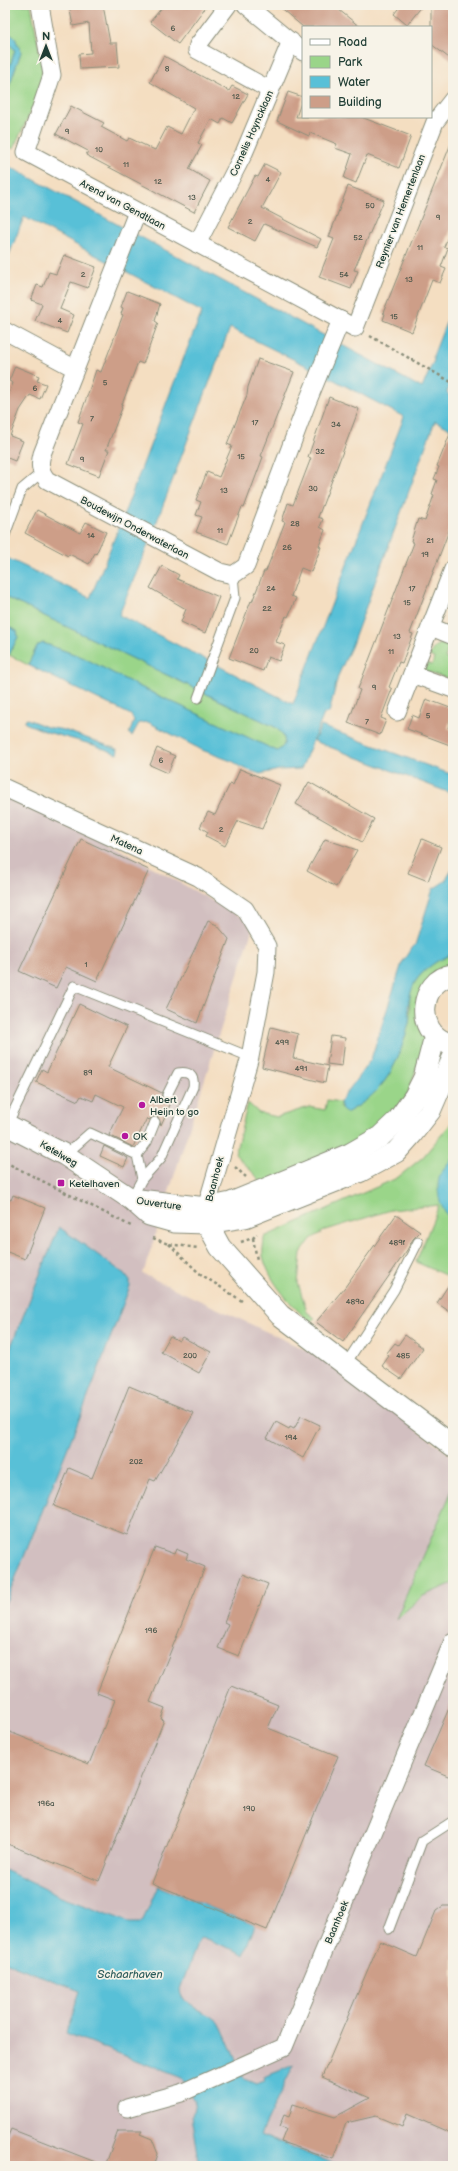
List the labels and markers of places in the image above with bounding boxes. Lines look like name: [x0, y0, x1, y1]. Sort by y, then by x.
place label: Albert Heijn to go: [150, 1094, 199, 1118]
marker: Albert Heijn to go: [137, 1100, 147, 1110]
marker: OK: [120, 1131, 130, 1141]
place label: OK: [133, 1131, 148, 1143]
marker: Ketelhaven: [56, 1178, 66, 1188]
place label: Ketelhaven: [69, 1178, 120, 1190]

